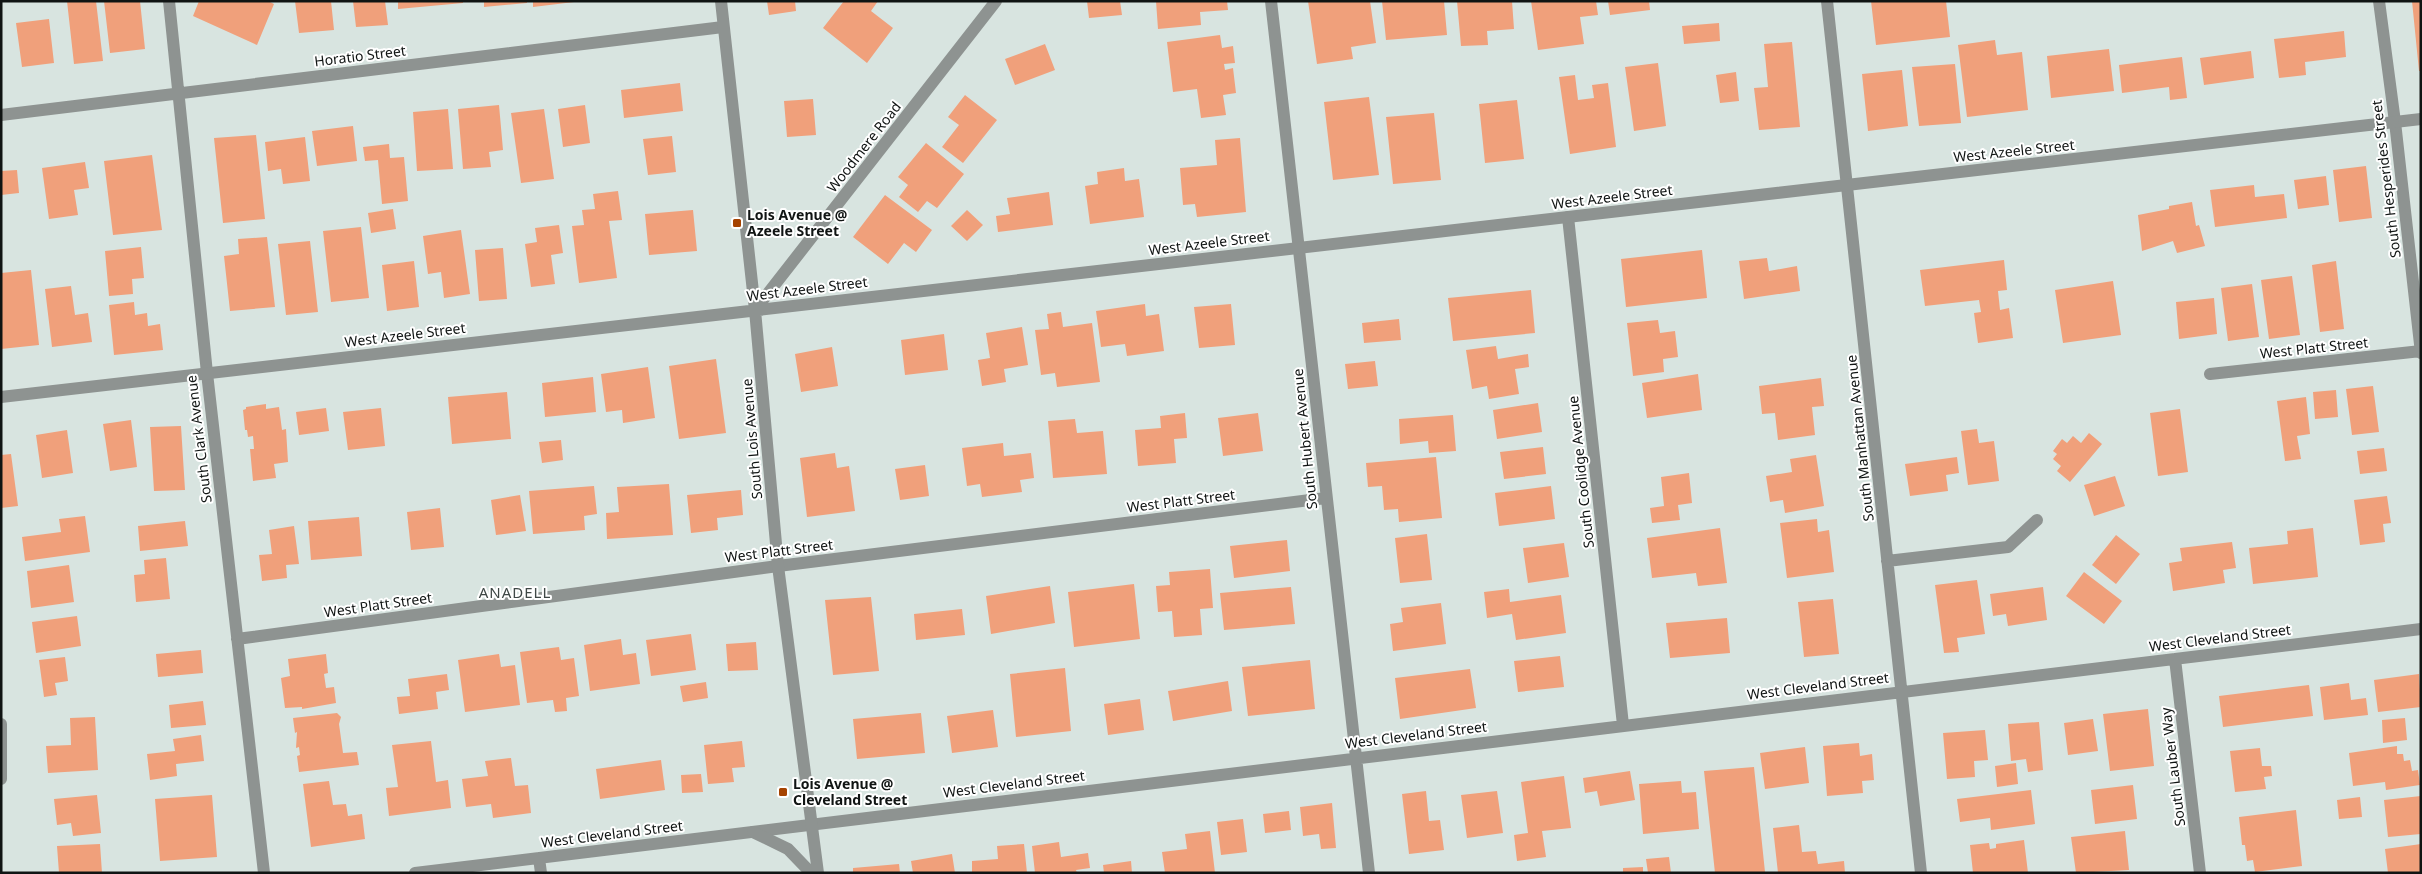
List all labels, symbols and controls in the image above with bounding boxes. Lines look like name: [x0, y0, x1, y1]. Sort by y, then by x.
street label: Horatio Street: [313, 40, 407, 71]
street label: Woodmere Road: [822, 98, 905, 196]
street label: South Hesperides Street: [2366, 99, 2405, 259]
street label: West Azeele Street: [1952, 135, 2075, 166]
street label: West Azeele Street: [1550, 180, 1673, 213]
place label: Lois Avenue @ Azeele Street: [747, 205, 847, 240]
marker: Lois Avenue @ Azeele Street: [731, 217, 743, 229]
street label: West Azeele Street: [1147, 226, 1270, 259]
street label: West Azeele Street: [745, 272, 868, 305]
street label: West Azeele Street: [343, 318, 466, 351]
street label: West Platt Street: [2259, 332, 2369, 363]
street label: South Manhattan Avenue: [1841, 354, 1878, 522]
street label: South Hubert Avenue: [1288, 368, 1321, 510]
street label: South Clark Avenue: [181, 374, 216, 504]
street label: South Lois Avenue: [737, 378, 766, 500]
street label: South Coolidge Avenue: [1563, 395, 1598, 549]
street label: West Platt Street: [1126, 484, 1236, 517]
street label: West Platt Street: [724, 534, 834, 567]
district label: ANADELL: [479, 582, 551, 602]
street label: West Platt Street: [323, 588, 433, 621]
street label: West Cleveland Street: [2148, 619, 2292, 656]
street label: West Cleveland Street: [1746, 667, 1890, 704]
street label: South Lauber Way: [2156, 706, 2189, 828]
street label: West Cleveland Street: [1344, 716, 1488, 753]
street label: West Cleveland Street: [942, 765, 1086, 802]
place label: Lois Avenue @ Cleveland Street: [793, 774, 907, 809]
marker: Lois Avenue @ Cleveland Street: [777, 786, 789, 798]
street label: West Cleveland Street: [540, 815, 684, 852]

